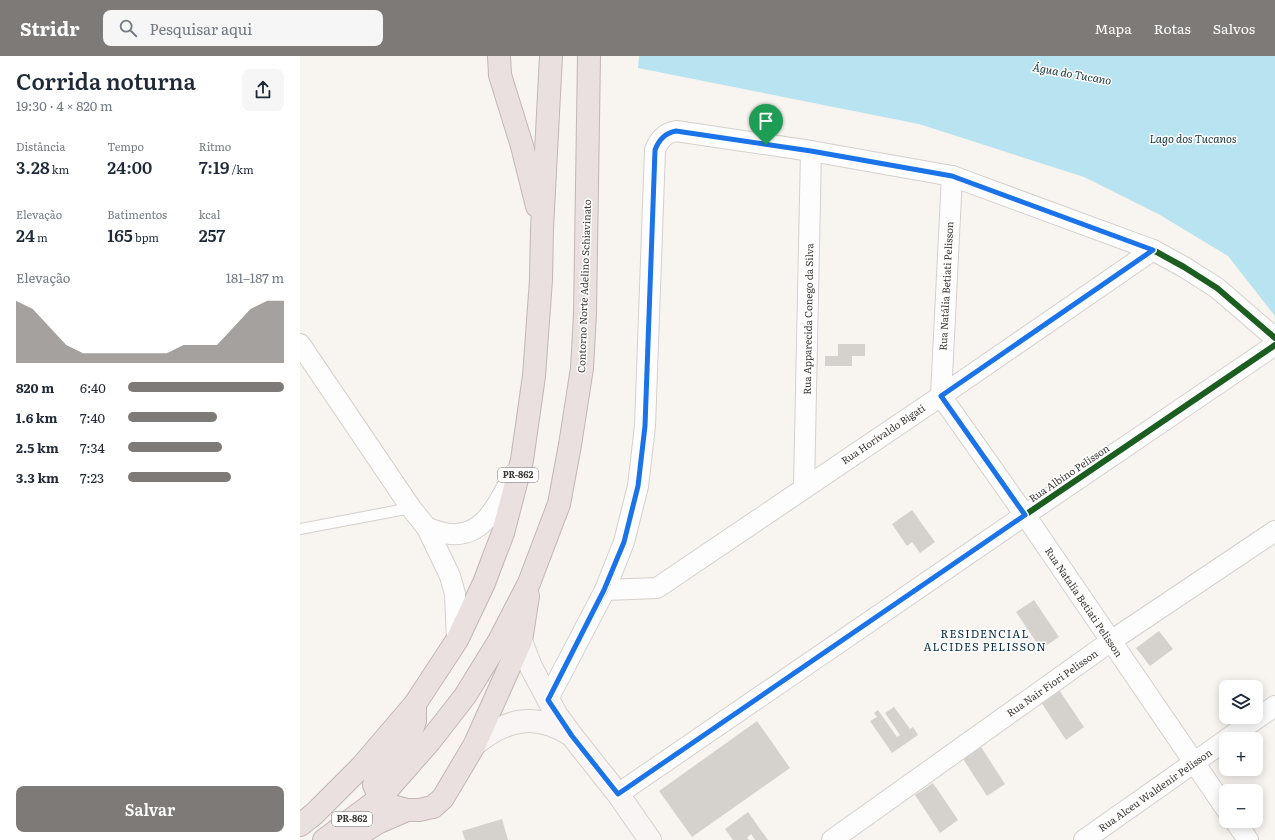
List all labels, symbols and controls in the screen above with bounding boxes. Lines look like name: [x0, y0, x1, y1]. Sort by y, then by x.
search box: [103, 10, 383, 46]
text: Stridr: [20, 14, 79, 42]
icon: search: [117, 17, 139, 39]
text: Pesquisar aqui: [149, 17, 252, 40]
text: Mapa: [1094, 18, 1132, 38]
text: Rotas: [1154, 18, 1191, 38]
text: Salvos: [1213, 18, 1255, 38]
water label: Água do Tucano: [1031, 58, 1113, 88]
text: Corrida noturna: [16, 64, 196, 97]
button: share: [242, 69, 284, 111]
text: 19:30 · 4 × 820 m: [16, 96, 113, 115]
pin: [749, 104, 783, 145]
icon: arrive: [755, 110, 777, 132]
water label: Lago dos Tucanos: [1149, 130, 1237, 146]
text: Distância: [16, 138, 65, 154]
text: Tempo: [107, 138, 144, 154]
text: Ritmo: [199, 138, 231, 154]
text: 3.28: [16, 154, 50, 179]
text: 24:00: [107, 154, 152, 179]
text: 7:19: [199, 154, 229, 179]
text: km: [50, 161, 69, 177]
text: /km: [229, 161, 254, 177]
street label: Contorno Norte Adelino Schiavinato: [573, 199, 594, 373]
text: Elevação: [16, 206, 62, 222]
text: Batimentos: [107, 206, 167, 222]
text: kcal: [199, 206, 220, 222]
street label: Rua Natália Betiati Pelisson: [935, 221, 956, 351]
text: 24: [16, 222, 35, 247]
text: 165: [107, 222, 133, 247]
text: 257: [199, 222, 225, 247]
text: m: [35, 229, 48, 245]
text: bpm: [133, 229, 159, 245]
street label: Rua Apparecida Conego da Silva: [799, 242, 816, 395]
text: Elevação: [16, 268, 70, 287]
text: 181–187 m: [226, 268, 284, 287]
text: 820 m: [16, 378, 54, 397]
text: 6:40: [80, 378, 106, 397]
street label: Rua Horivaldo Bigati: [838, 399, 928, 467]
text: 1.6 km: [16, 408, 58, 427]
text: 7:40: [80, 408, 105, 427]
text: 2.5 km: [16, 438, 59, 457]
text: 7:34: [80, 438, 105, 457]
street label: Rua Albino Pelisson: [1025, 440, 1112, 505]
text: 3.3 km: [16, 468, 59, 487]
text: 7:23: [80, 468, 104, 487]
road number: PR-862: [498, 468, 538, 482]
street label: Rua Natalia Betiati Pelisson: [1042, 544, 1127, 660]
district label: RESIDENCIAL ALCIDES PELISSON: [923, 625, 1047, 654]
street label: Rua Nair Fiori Pelisson: [1003, 645, 1101, 720]
map controls: [1219, 680, 1263, 828]
button: layers: [1219, 680, 1263, 724]
button: +: [1219, 732, 1263, 776]
street label: Rua Alceu Waldenir Pelisson: [1095, 744, 1215, 835]
button: −: [1219, 784, 1263, 828]
button: Salvar: [16, 786, 284, 832]
road number: PR-862: [332, 812, 372, 826]

